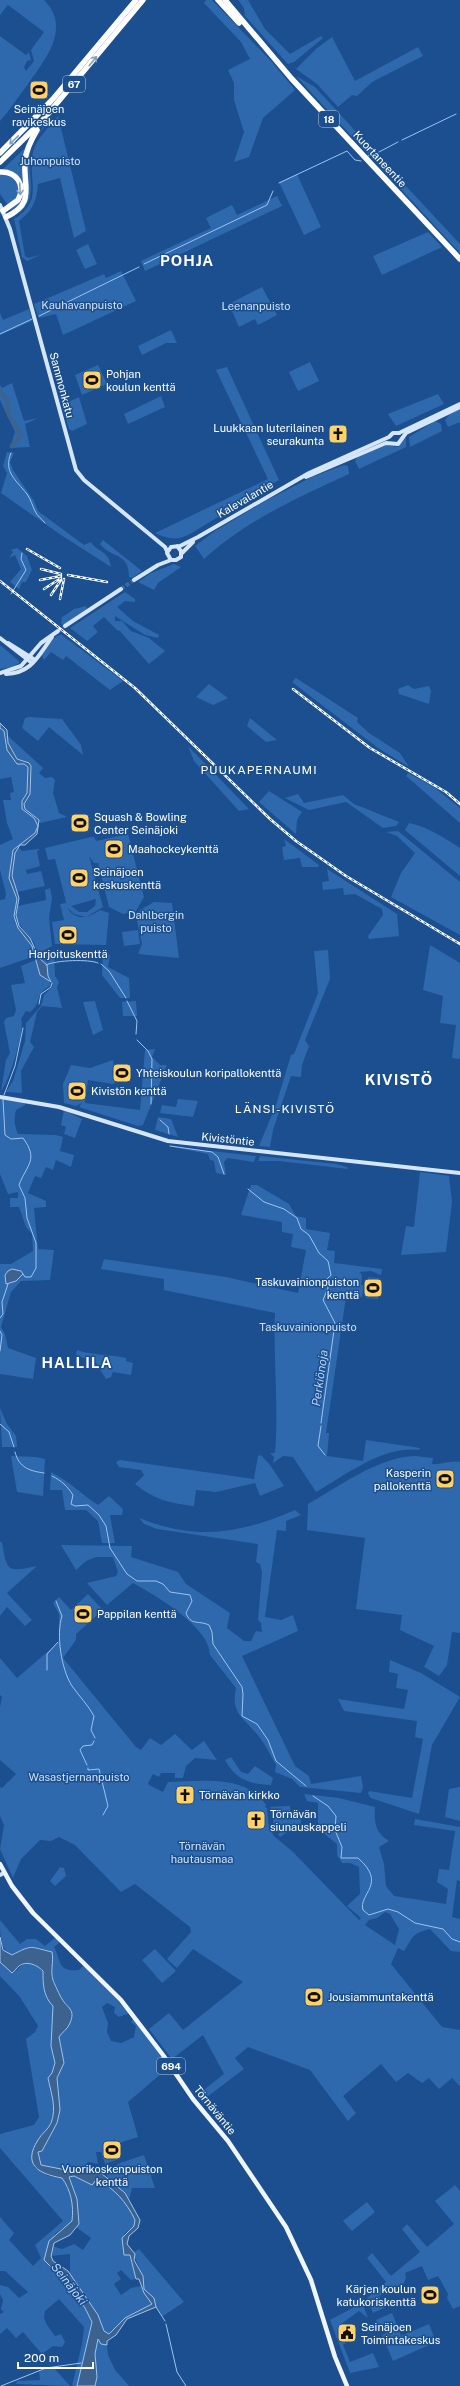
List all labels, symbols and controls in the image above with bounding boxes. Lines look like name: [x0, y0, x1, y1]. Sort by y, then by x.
one-way arrow: [88, 56, 97, 67]
road number: 67: [63, 76, 85, 92]
sports icon: Seinäjoen ravikeskus: [28, 79, 50, 101]
place label: Seinäjoen ravikeskus: [12, 103, 66, 128]
road number: 18: [319, 111, 339, 127]
street label: Kuortaneentie: [351, 128, 409, 190]
one-way arrow: [9, 135, 19, 145]
park label: Juhonpuisto: [19, 155, 81, 167]
one-way arrow: [17, 182, 24, 195]
district label: POHJA: [160, 252, 214, 269]
park label: Kauhavanpuisto: [41, 299, 123, 311]
park label: Leenanpuisto: [222, 300, 290, 312]
street label: Sammonkatu: [47, 351, 77, 419]
place label: Pohjan koulun kenttä: [106, 368, 176, 393]
sports icon: Pohjan koulun kenttä: [81, 369, 103, 391]
place label: Luukkaan luterilainen seurakunta: [213, 422, 324, 447]
church icon: Luukkaan luterilainen seurakunta: [327, 423, 349, 445]
street label: Kalevalantie: [215, 478, 275, 520]
district label: PUUKAPERNAUMI: [200, 763, 318, 777]
place label: Squash & Bowling Center Seinäjoki: [94, 811, 187, 836]
sports icon: Squash & Bowling Center Seinäjoki: [69, 812, 91, 834]
sports icon: Maahockeykenttä: [103, 838, 125, 860]
place label: Maahockeykenttä: [128, 843, 219, 855]
place label: Seinäjoen keskuskenttä: [93, 866, 161, 891]
sports icon: Seinäjoen keskuskenttä: [68, 867, 90, 889]
park label: Dahlbergin puisto: [128, 909, 184, 934]
sports icon: Harjoituskenttä: [57, 924, 79, 946]
place label: Harjoituskenttä: [28, 948, 108, 960]
sports icon: Yhteiskoulun koripallokenttä: [111, 1062, 133, 1084]
place label: Yhteiskoulun koripallokenttä: [136, 1067, 281, 1079]
district label: KIVISTÖ: [365, 1071, 433, 1088]
sports icon: Kivistön kenttä: [66, 1080, 88, 1102]
place label: Kivistön kenttä: [91, 1085, 167, 1097]
district label: LÄNSI-KIVISTÖ: [235, 1102, 335, 1116]
street label: Kivistöntie: [201, 1130, 255, 1148]
place label: Taskuvainionpuiston kenttä: [255, 1276, 359, 1301]
sports icon: Taskuvainionpuiston kenttä: [362, 1277, 384, 1299]
park label: Taskuvainionpuisto: [259, 1321, 357, 1333]
water label: Perkiönoja: [309, 1349, 331, 1407]
district label: HALLILA: [41, 1354, 113, 1371]
place label: Kasperin pallokenttä: [374, 1467, 431, 1492]
sports icon: Kasperin pallokenttä: [434, 1468, 456, 1490]
sports icon: Pappilan kenttä: [72, 1603, 94, 1625]
place label: Pappilan kenttä: [97, 1608, 177, 1620]
park label: Wasastjernanpuisto: [28, 1771, 130, 1783]
church icon: Törnävän kirkko: [174, 1784, 196, 1806]
place label: Törnävän kirkko: [199, 1789, 280, 1801]
place label: Törnävän siunauskappeli: [270, 1808, 347, 1833]
church icon: Törnävän siunauskappeli: [245, 1809, 267, 1831]
park label: Törnävän hautausmaa: [171, 1840, 233, 1865]
sports icon: Jousiammuntakenttä: [303, 1986, 325, 2008]
place label: Jousiammuntakenttä: [328, 1991, 433, 2003]
road number: 694: [157, 2058, 185, 2074]
street label: Törnäväntie: [192, 2083, 238, 2137]
sports icon: Vuorikoskenpuiston kenttä: [101, 2139, 123, 2161]
place label: Vuorikoskenpuiston kenttä: [61, 2163, 163, 2188]
water label: Seinäjoki: [48, 2260, 90, 2308]
place label: Kärjen koulun katukoriskenttä: [336, 2283, 416, 2308]
sports icon: Kärjen koulun katukoriskenttä: [419, 2284, 441, 2306]
place label: Seinäjoen Toimintakeskus: [361, 2321, 441, 2346]
public building icon: Seinäjoen Toimintakeskus: [336, 2322, 358, 2344]
scale bar: [18, 2344, 93, 2370]
text: 200 m: [24, 2351, 59, 2365]

